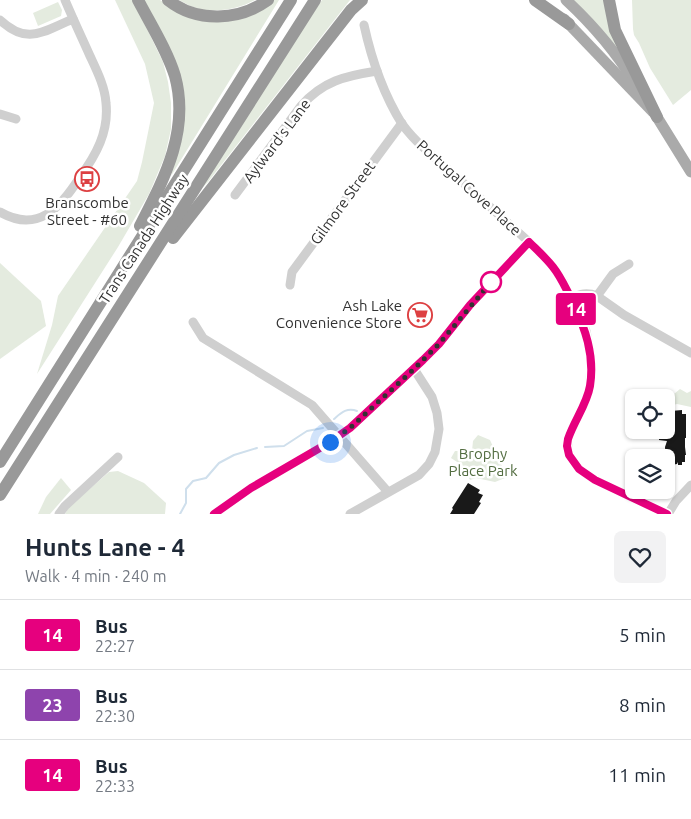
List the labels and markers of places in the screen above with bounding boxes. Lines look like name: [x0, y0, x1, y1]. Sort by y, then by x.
bus stop icon: Branscombe Street - #60: [74, 166, 100, 192]
place label: Branscombe Street - #60: [45, 194, 129, 228]
unlabelled marker: [480, 271, 502, 293]
place label: Ash Lake Convenience Store: [276, 297, 402, 331]
supermarket icon: Ash Lake Convenience Store: [407, 302, 433, 328]

